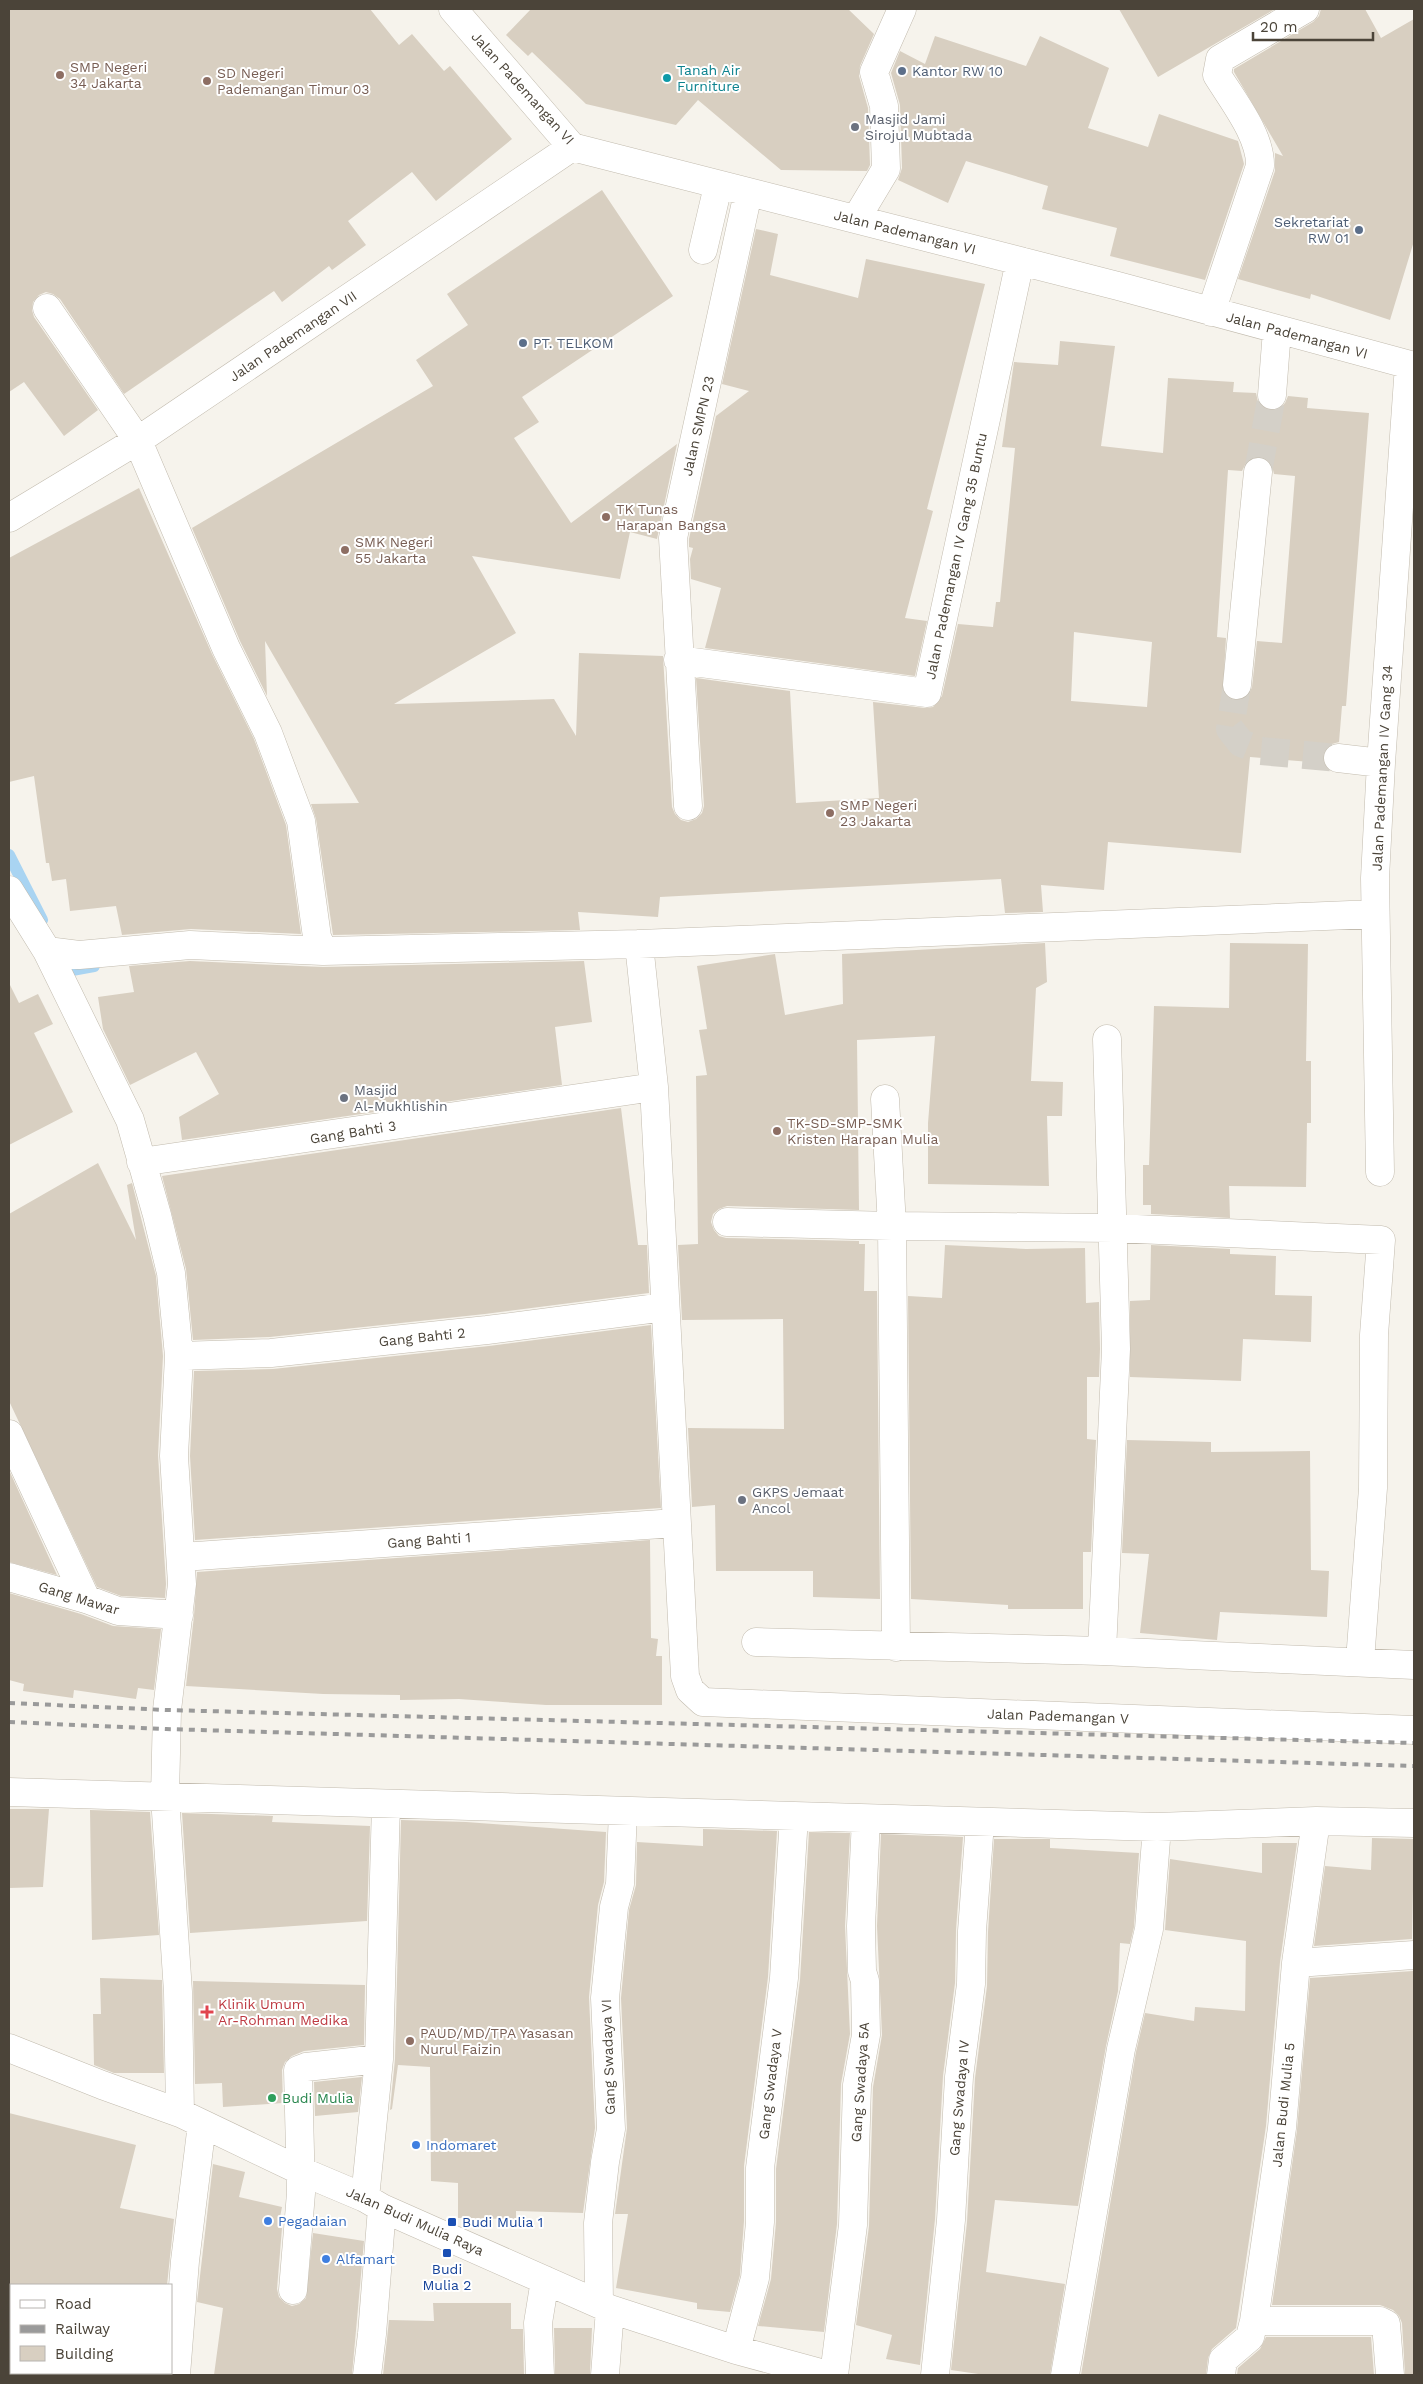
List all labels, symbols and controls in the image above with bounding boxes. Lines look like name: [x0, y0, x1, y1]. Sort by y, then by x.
scale bar: [1253, 10, 1373, 42]
text: 20 m: [1260, 18, 1298, 36]
street label: Jalan Pademangan VI: [468, 28, 578, 148]
place label: SMP Negeri 34 Jakarta: [70, 59, 147, 91]
place label: Tanah Air Furniture: [677, 62, 740, 94]
place label: Kantor RW 10: [912, 63, 1003, 79]
place label: SD Negeri Pademangan Timur 03: [217, 65, 369, 97]
marker: Kantor RW 10: [896, 65, 908, 77]
marker: SMP Negeri 34 Jakarta: [54, 69, 66, 81]
marker: Tanah Air Furniture: [661, 72, 673, 84]
marker: SD Negeri Pademangan Timur 03: [201, 75, 213, 87]
place label: Masjid Jami Sirojul Mubtada: [865, 111, 972, 143]
marker: Masjid Jami Sirojul Mubtada: [849, 121, 861, 133]
street label: Jalan Pademangan VI: [832, 207, 978, 257]
place label: Sekretariat RW 01: [1274, 214, 1349, 246]
marker: Sekretariat RW 01: [1353, 224, 1365, 236]
street label: Jalan Pademangan VII: [226, 287, 360, 385]
street label: Jalan Pademangan VI: [1224, 308, 1370, 362]
place label: PT. TELKOM: [533, 335, 614, 351]
marker: PT. TELKOM: [517, 337, 529, 349]
street label: Jalan SMPN 23: [679, 374, 717, 478]
street label: Jalan Pademangan IV Gang 35 Buntu: [922, 431, 990, 681]
place label: TK Tunas Harapan Bangsa: [616, 501, 726, 533]
marker: TK Tunas Harapan Bangsa: [600, 511, 612, 523]
place label: SMK Negeri 55 Jakarta: [355, 534, 433, 566]
marker: SMK Negeri 55 Jakarta: [339, 544, 351, 556]
street label: Jalan Pademangan IV Gang 34: [1369, 664, 1395, 872]
place label: SMP Negeri 23 Jakarta: [840, 797, 917, 829]
marker: SMP Negeri 23 Jakarta: [824, 807, 836, 819]
place label: Masjid Al-Mukhlishin: [354, 1082, 448, 1114]
marker: Masjid Al-Mukhlishin: [338, 1092, 350, 1104]
place label: TK-SD-SMP-SMK Kristen Harapan Mulia: [787, 1115, 939, 1147]
street label: Gang Bahti 3: [309, 1117, 397, 1147]
marker: TK-SD-SMP-SMK Kristen Harapan Mulia: [771, 1125, 783, 1137]
street label: Gang Bahti 2: [378, 1324, 466, 1350]
place label: GKPS Jemaat Ancol: [752, 1484, 844, 1516]
marker: GKPS Jemaat Ancol: [736, 1494, 748, 1506]
street label: Gang Bahti 1: [386, 1529, 472, 1551]
street label: Gang Mawar: [37, 1578, 122, 1618]
street label: Jalan Pademangan V: [987, 1706, 1129, 1726]
place label: Klinik Umum Ar-Rohman Medika: [218, 1996, 348, 2028]
street label: Gang Swadaya VI: [598, 1999, 618, 2115]
marker: Klinik Umum Ar-Rohman Medika: [200, 2005, 214, 2019]
street label: Gang Swadaya 5A: [848, 2021, 872, 2143]
place label: PAUD/MD/TPA Yasasan Nurul Faizin: [420, 2025, 574, 2057]
street label: Gang Swadaya V: [755, 2028, 785, 2140]
marker: PAUD/MD/TPA Yasasan Nurul Faizin: [404, 2035, 416, 2047]
street label: Gang Swadaya IV: [946, 2039, 972, 2157]
street label: Jalan Budi Mulia 5: [1268, 2042, 1298, 2168]
place label: Budi Mulia: [282, 2090, 354, 2106]
marker: Budi Mulia: [266, 2092, 278, 2104]
place label: Indomaret: [426, 2137, 497, 2153]
marker: Indomaret: [410, 2139, 422, 2151]
street label: Jalan Budi Mulia Raya: [344, 2183, 486, 2259]
place label: Pegadaian: [278, 2213, 347, 2229]
place label: Budi Mulia 1: [462, 2214, 543, 2230]
marker: Pegadaian: [262, 2215, 274, 2227]
marker: Budi Mulia 1: [446, 2216, 458, 2228]
marker: Budi Mulia 2: [441, 2247, 453, 2259]
place label: Alfamart: [336, 2251, 395, 2267]
marker: Alfamart: [320, 2253, 332, 2265]
place label: Budi Mulia 2: [422, 2261, 472, 2293]
legend: [10, 2284, 172, 2374]
text: Road: [55, 2295, 92, 2313]
text: Railway: [55, 2320, 110, 2338]
text: Building: [55, 2345, 113, 2363]

